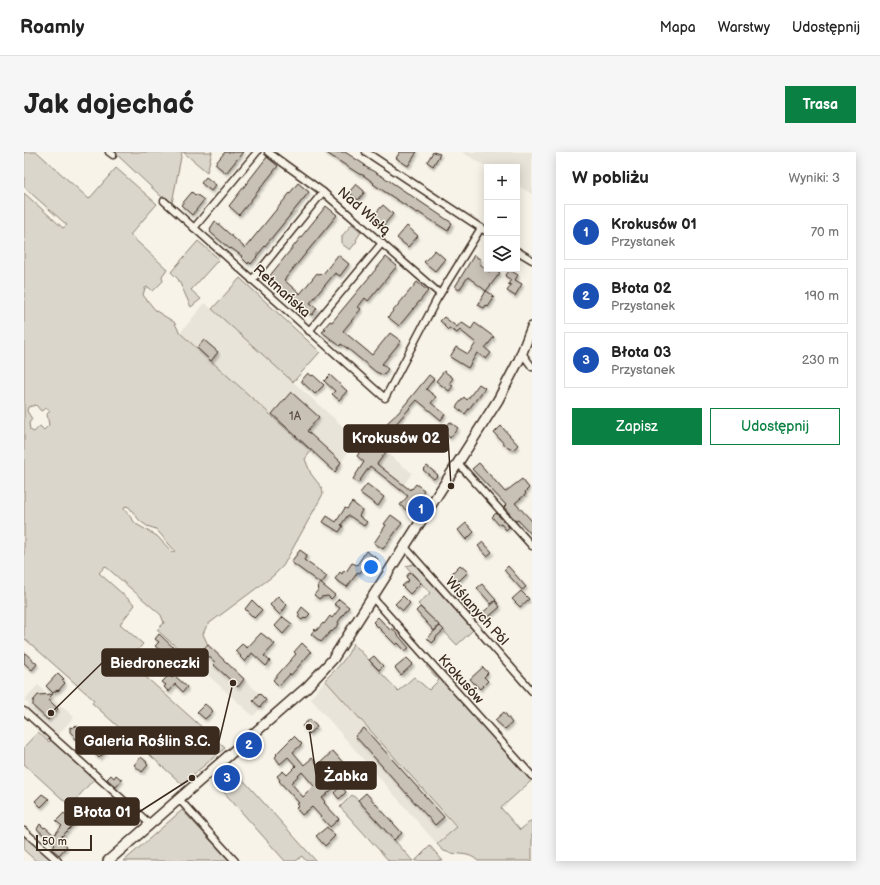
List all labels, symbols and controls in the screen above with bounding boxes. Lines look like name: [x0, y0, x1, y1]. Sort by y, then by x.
text: Roamly: [20, 16, 84, 39]
text: Mapa: [660, 19, 696, 36]
text: Warstwy: [718, 19, 770, 36]
text: Udostępnij: [792, 19, 860, 36]
button: Trasa: [785, 86, 856, 123]
text: Jak dojechać: [24, 88, 194, 121]
map controls: [484, 164, 520, 272]
button: +: [484, 164, 520, 200]
text: W pobliżu: [572, 168, 649, 188]
text: Wyniki: 3: [788, 170, 840, 186]
street label: Nad Wisłą: [334, 184, 395, 239]
button: −: [484, 200, 520, 236]
text: Krokusów 01: [611, 215, 697, 234]
text: 1: [583, 224, 589, 240]
text: 70 m: [811, 224, 839, 240]
text: Przystanek: [611, 234, 675, 250]
button: layers: [484, 236, 520, 272]
street label: Retmańska: [250, 261, 314, 321]
text: Błota 02: [611, 279, 672, 298]
text: 2: [582, 288, 590, 304]
text: 190 m: [805, 288, 839, 304]
text: Przystanek: [611, 298, 675, 314]
text: Błota 03: [611, 343, 671, 362]
text: 3: [582, 352, 590, 368]
text: 230 m: [802, 352, 839, 368]
text: Przystanek: [611, 362, 675, 378]
button: Zapisz: [572, 408, 702, 445]
button: Udostępnij: [710, 408, 840, 445]
house number: 1A: [289, 409, 302, 424]
callout: Krokusów 02: [344, 425, 448, 452]
text: Krokusów 02: [352, 429, 440, 448]
pin: 1: [408, 494, 434, 524]
your location: [361, 557, 381, 577]
street label: Wiślanych Pól: [442, 573, 512, 649]
callout: Biedroneczki: [102, 649, 208, 676]
street label: Krokusów: [434, 651, 488, 708]
text: Biedroneczki: [110, 654, 200, 673]
callout: Galeria Roślin S.C.: [76, 727, 219, 754]
pin: 2: [236, 730, 262, 760]
text: Galeria Roślin S.C.: [83, 732, 211, 751]
callout: Żabka: [316, 762, 376, 789]
pin: 3: [214, 763, 240, 793]
text: Żabka: [324, 766, 368, 786]
callout: Błota 01: [65, 798, 139, 825]
text: Błota 01: [73, 803, 131, 822]
scale bar: [36, 833, 92, 852]
text: 50 m: [42, 835, 67, 848]

